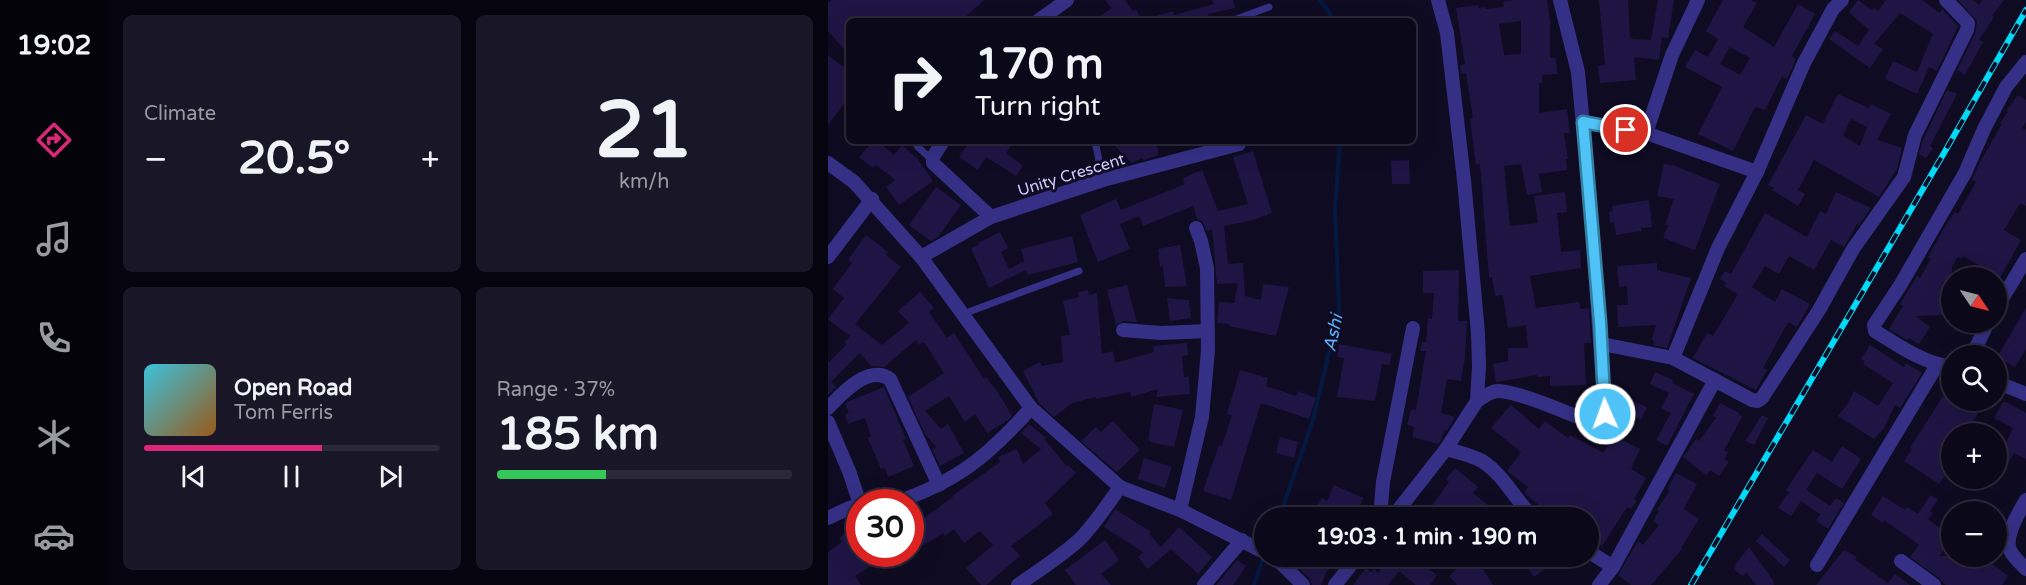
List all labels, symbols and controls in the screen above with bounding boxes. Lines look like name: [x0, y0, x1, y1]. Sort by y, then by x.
text: 19:02: [17, 29, 91, 62]
text: 170 m: [975, 39, 1104, 90]
icon: right: [876, 42, 954, 120]
text: 21: [595, 84, 693, 178]
text: Turn right: [975, 90, 1101, 123]
text: Climate: [144, 102, 216, 126]
pin: [1600, 104, 1651, 155]
icon: arrive: [1609, 113, 1642, 146]
icon: directions: [33, 119, 75, 161]
text: 20.5°: [238, 132, 351, 186]
text: −: [144, 140, 168, 179]
text: +: [421, 140, 439, 179]
street label: Unity Crescent: [1015, 149, 1127, 201]
text: km/h: [619, 170, 669, 194]
icon: music: [33, 218, 75, 260]
north arrow: [1941, 267, 2007, 333]
map controls: [1941, 267, 2007, 567]
water label: Ashi: [1318, 310, 1348, 354]
icon: phone: [33, 317, 75, 359]
button: search: [1941, 345, 2007, 411]
text: Open Road: [234, 375, 352, 401]
text: Range · 37%: [497, 378, 615, 402]
position arrow: [1573, 382, 1637, 446]
text: Tom Ferris: [234, 401, 333, 425]
text: 185 km: [497, 408, 659, 462]
icon: climate: [33, 416, 75, 458]
button: +: [1941, 423, 2007, 489]
icon: previous: [177, 460, 210, 493]
icon: pause: [275, 460, 308, 493]
icon: next: [374, 460, 407, 493]
speed limit sign: 30: [846, 489, 924, 567]
button: −: [1941, 501, 2007, 567]
icon: car: [33, 515, 75, 557]
text: 19:03 · 1 min · 190 m: [1316, 524, 1537, 550]

